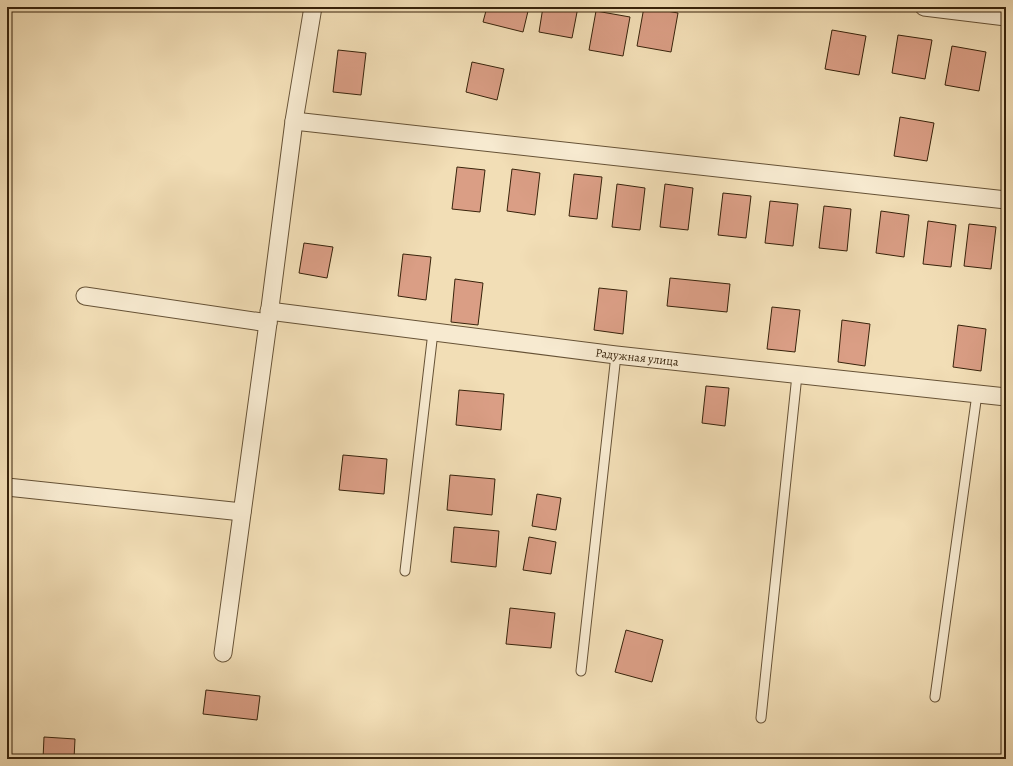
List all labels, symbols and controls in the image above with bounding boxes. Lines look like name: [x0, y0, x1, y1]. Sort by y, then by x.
street label: Радужная улица: [595, 344, 680, 370]

